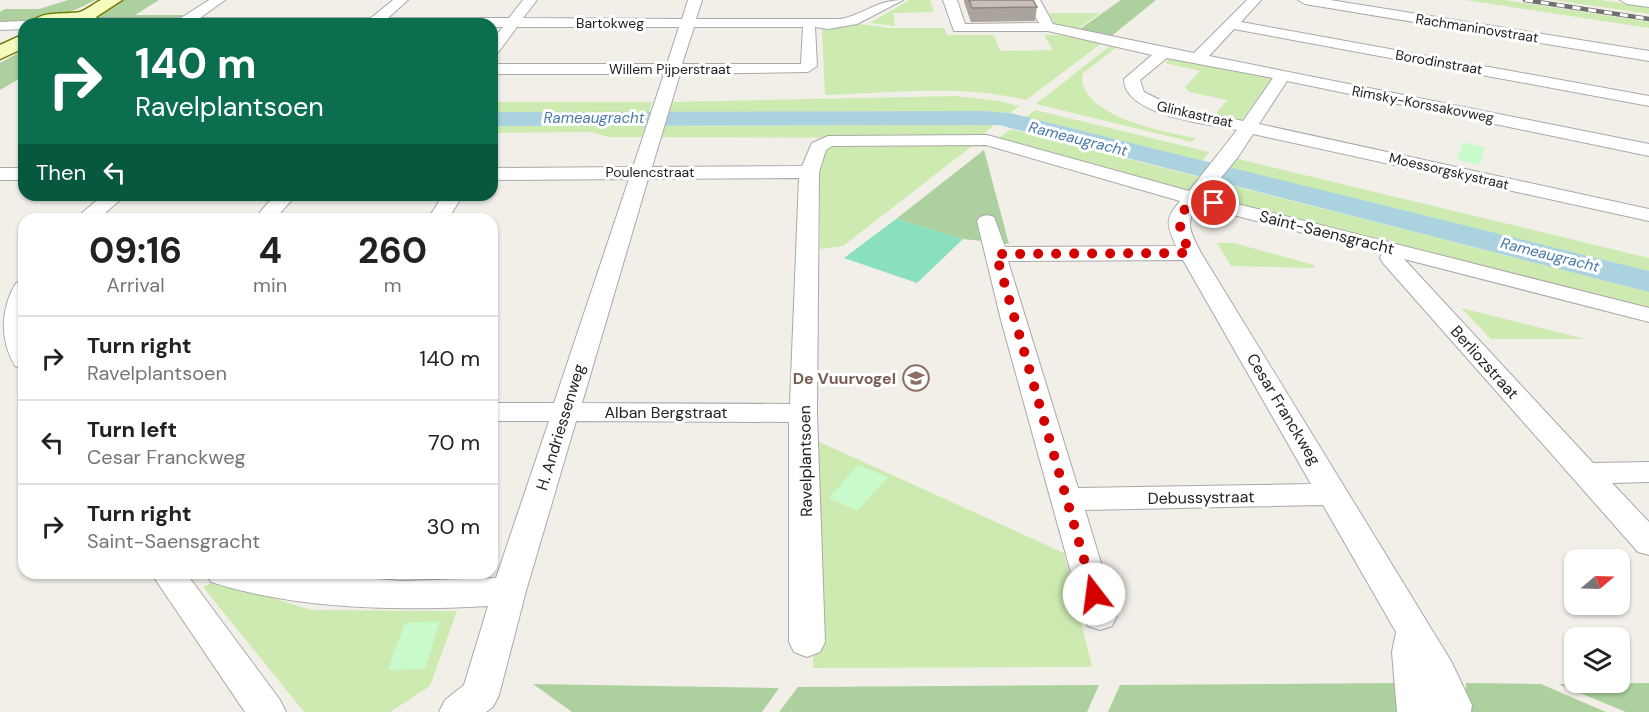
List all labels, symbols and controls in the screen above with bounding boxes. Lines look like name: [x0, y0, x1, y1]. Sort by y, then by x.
street label: Rachmaninovstraat: [1414, 9, 1540, 47]
street label: Bartokweg: [576, 14, 644, 32]
text: 140 m: [135, 36, 257, 91]
icon: right: [36, 42, 114, 120]
street label: Borodinstraat: [1394, 45, 1484, 79]
street label: Willem Pijperstraat: [609, 60, 731, 78]
street label: Rimsky-Korssakovweg: [1350, 81, 1496, 127]
text: Ravelplantsoen: [135, 89, 324, 124]
street label: Glinkastraat: [1155, 96, 1235, 132]
water label: Rameaugracht: [543, 108, 645, 128]
water label: Rameaugracht: [1027, 117, 1130, 161]
street label: Moessorgskystraat: [1387, 148, 1511, 194]
icon: left: [98, 156, 131, 189]
text: Then: [36, 158, 86, 187]
street label: Poulencstraat: [605, 163, 695, 181]
pin: [1188, 177, 1239, 228]
icon: arrive: [1197, 186, 1230, 219]
street label: Saint-Saensgracht: [1257, 206, 1397, 259]
text: 09:16: [89, 227, 182, 274]
text: 4: [258, 227, 282, 274]
text: 260: [358, 227, 427, 274]
water label: Rameaugracht: [1499, 233, 1602, 277]
text: Arrival: [106, 272, 165, 298]
text: min: [253, 272, 287, 298]
text: m: [384, 272, 402, 298]
street label: Berliozstraat: [1446, 321, 1523, 404]
text: Turn right: [87, 331, 192, 360]
icon: right: [36, 342, 69, 375]
text: 140 m: [419, 344, 480, 373]
street label: Cesar Franckweg: [1242, 349, 1325, 469]
text: Ravelplantsoen: [87, 360, 227, 386]
street label: H. Andriessenweg: [531, 361, 590, 493]
school or university icon: De Vuurvogel: [901, 363, 931, 393]
place label: De Vuurvogel: [793, 368, 896, 389]
street label: Alban Bergstraat: [604, 402, 728, 423]
street label: Ravelplantsoen: [794, 405, 817, 517]
text: Turn left: [87, 415, 177, 444]
icon: left: [36, 426, 69, 459]
text: 70 m: [428, 428, 480, 457]
text: Cesar Franckweg: [87, 444, 246, 470]
street label: Debussystraat: [1147, 486, 1255, 509]
text: Turn right: [87, 499, 192, 528]
icon: right: [36, 510, 69, 543]
text: 30 m: [426, 512, 480, 541]
text: Saint-Saensgracht: [87, 528, 260, 554]
north arrow: [1564, 549, 1630, 615]
map controls: [1564, 549, 1630, 693]
position arrow: [1062, 562, 1126, 626]
button: layers: [1564, 627, 1630, 693]

